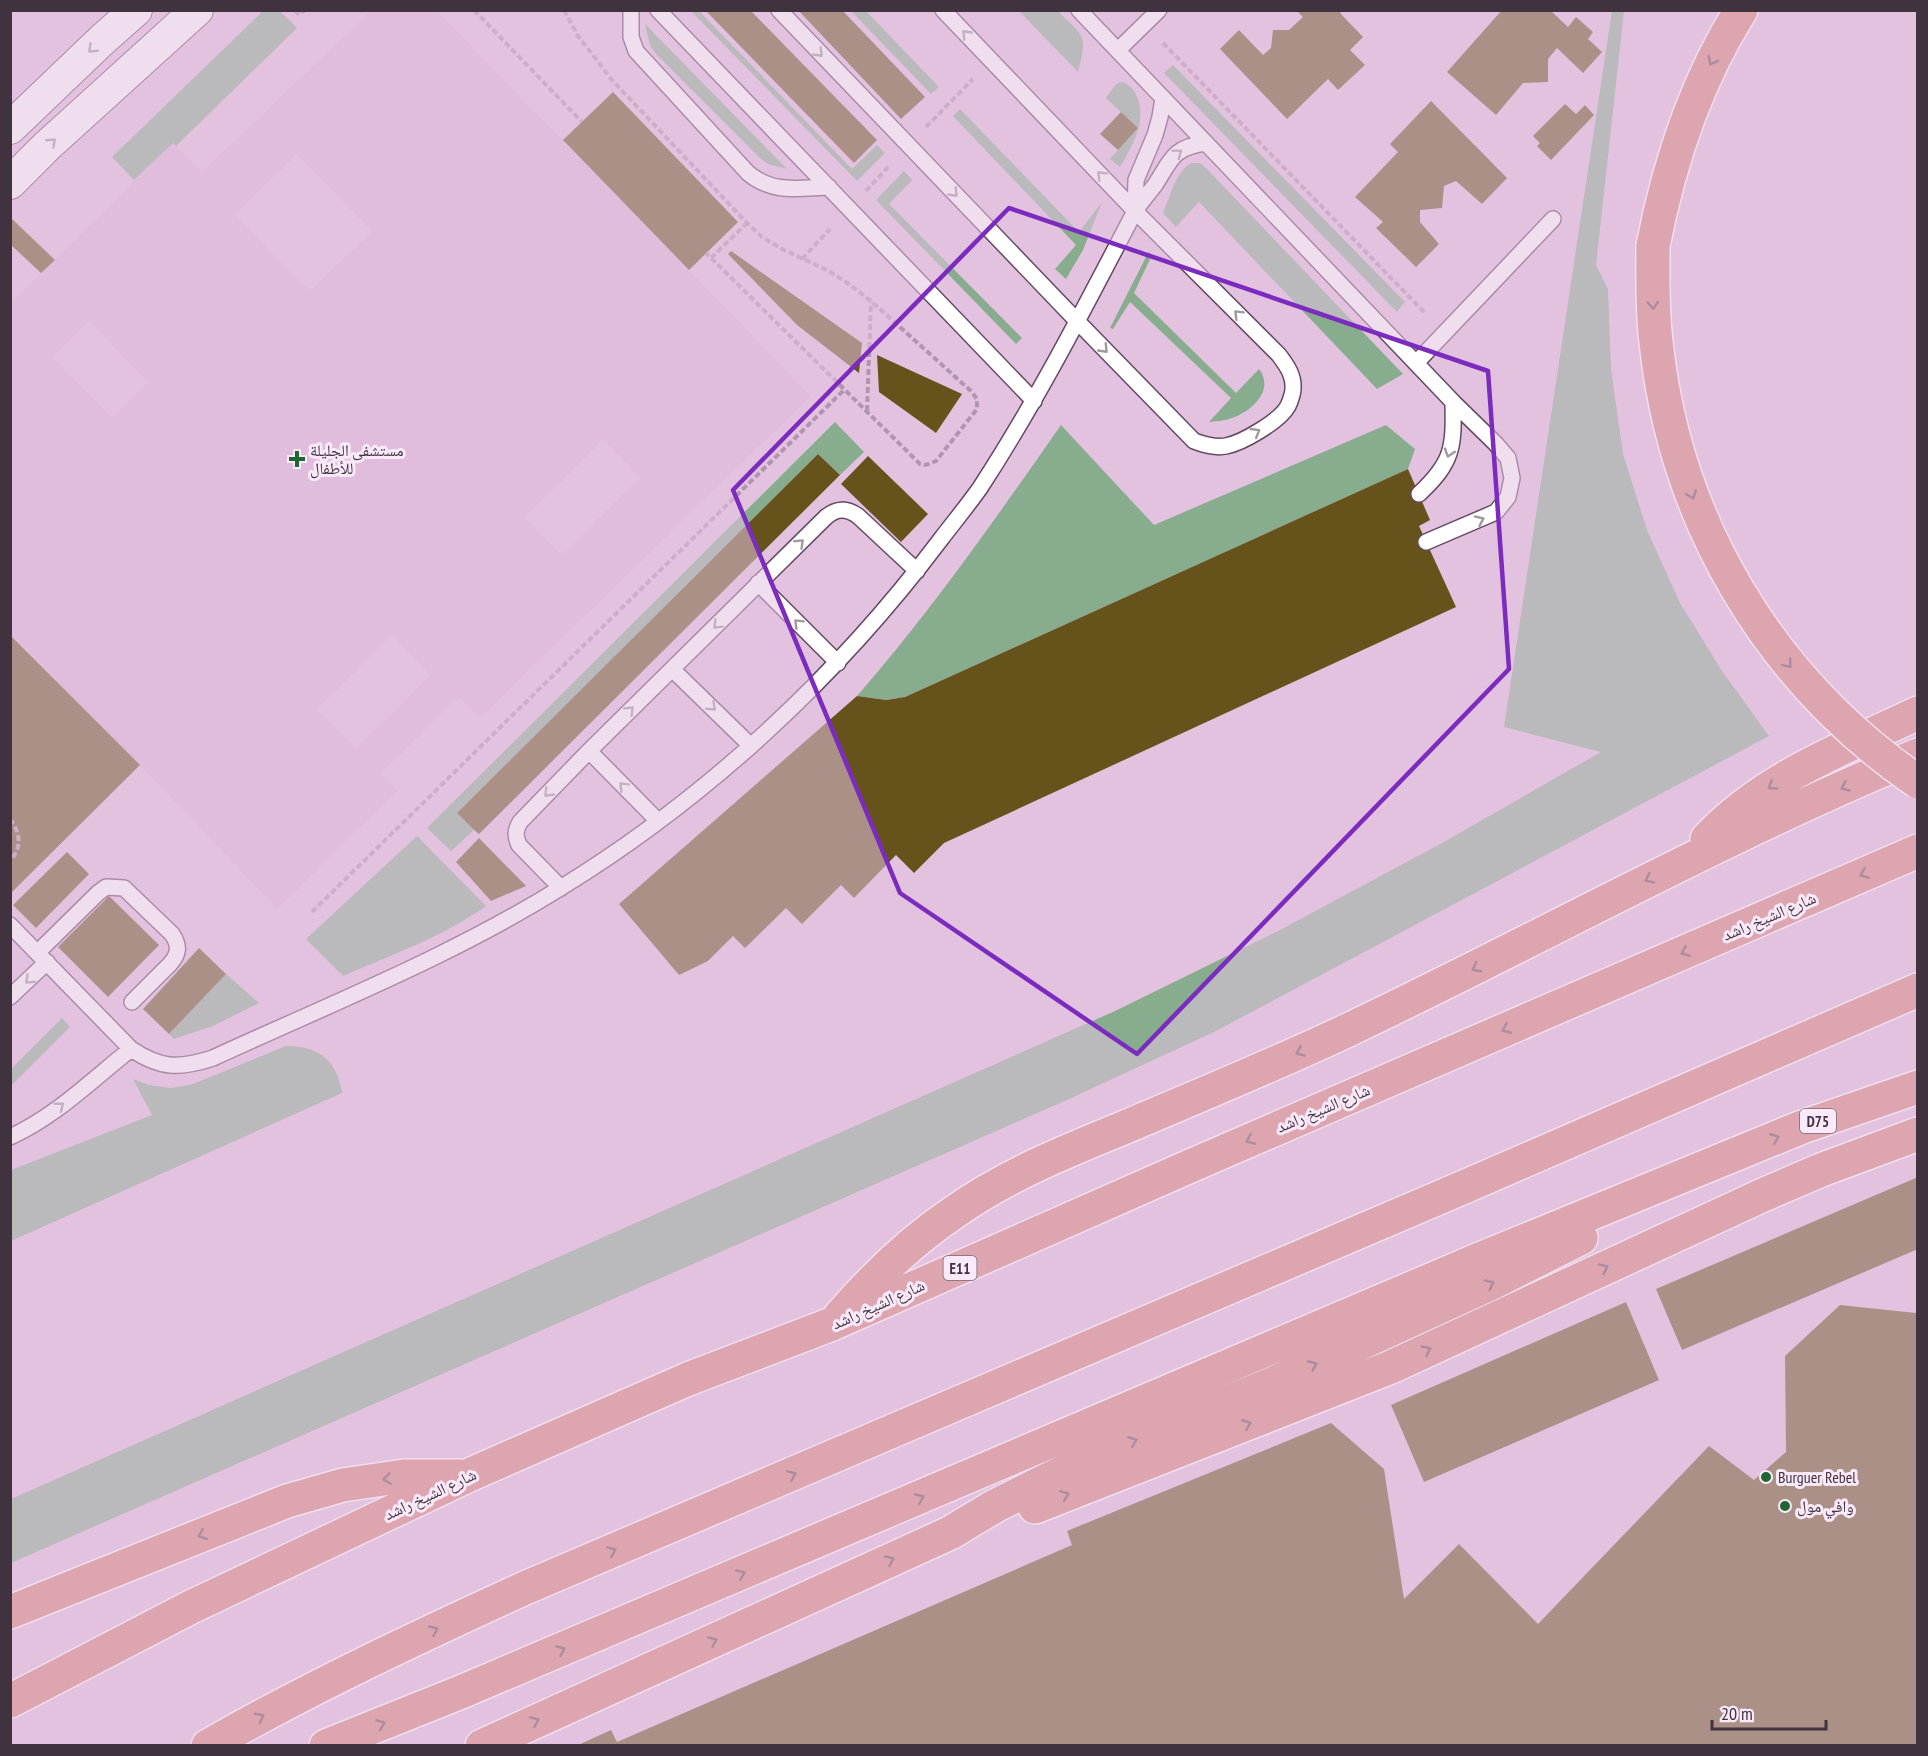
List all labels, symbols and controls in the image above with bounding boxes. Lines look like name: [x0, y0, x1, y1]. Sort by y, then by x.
one-way arrow: [962, 31, 973, 41]
one-way arrow: [89, 42, 99, 53]
one-way arrow: [812, 46, 823, 56]
one-way arrow: [1708, 55, 1720, 66]
one-way arrow: [45, 138, 55, 149]
one-way arrow: [1171, 150, 1182, 161]
one-way arrow: [1097, 172, 1108, 183]
one-way arrow: [947, 187, 958, 197]
one-way arrow: [1646, 300, 1659, 309]
one-way arrow: [1234, 310, 1245, 320]
one-way arrow: [1097, 343, 1108, 353]
one-way arrow: [1250, 427, 1260, 439]
place label: مستشفى الجليلة للأطفال: [310, 440, 404, 479]
one-way arrow: [1444, 447, 1456, 458]
marker: مستشفى الجليلة للأطفال: [288, 450, 306, 468]
one-way arrow: [1685, 489, 1698, 500]
one-way arrow: [1474, 515, 1485, 527]
one-way arrow: [793, 539, 804, 550]
one-way arrow: [713, 617, 724, 628]
one-way arrow: [794, 619, 805, 630]
one-way arrow: [1781, 657, 1792, 668]
one-way arrow: [704, 700, 715, 711]
one-way arrow: [624, 706, 634, 717]
one-way arrow: [1767, 779, 1778, 790]
one-way arrow: [1840, 779, 1851, 791]
one-way arrow: [620, 783, 631, 794]
one-way arrow: [544, 785, 555, 796]
one-way arrow: [1859, 867, 1870, 879]
one-way arrow: [1645, 871, 1656, 883]
street label: شارع الشيخ راشد: [1719, 887, 1819, 946]
one-way arrow: [1680, 945, 1691, 957]
one-way arrow: [1471, 961, 1482, 972]
one-way arrow: [25, 972, 36, 983]
one-way arrow: [1501, 1022, 1512, 1034]
one-way arrow: [1295, 1044, 1306, 1056]
street label: شارع الشيخ راشد: [1273, 1079, 1373, 1138]
one-way arrow: [53, 1102, 64, 1113]
road number: D75: [1800, 1109, 1836, 1133]
one-way arrow: [1245, 1133, 1256, 1145]
one-way arrow: [1769, 1133, 1780, 1145]
road number: E11: [944, 1256, 976, 1280]
one-way arrow: [1598, 1263, 1609, 1275]
street label: شارع الشيخ راشد: [828, 1275, 928, 1334]
one-way arrow: [1484, 1279, 1495, 1291]
one-way arrow: [1421, 1345, 1432, 1357]
one-way arrow: [1306, 1360, 1317, 1372]
one-way arrow: [1241, 1419, 1252, 1431]
one-way arrow: [1127, 1436, 1138, 1448]
street label: شارع الشيخ راشد: [381, 1464, 480, 1525]
place label: Burguer Rebel: [1778, 1467, 1856, 1487]
one-way arrow: [785, 1470, 796, 1482]
marker: Burguer Rebel: [1759, 1470, 1773, 1484]
one-way arrow: [383, 1472, 392, 1484]
one-way arrow: [1059, 1490, 1070, 1502]
one-way arrow: [914, 1493, 925, 1505]
place label: وافي مول: [1797, 1496, 1854, 1519]
marker: وافي مول: [1778, 1499, 1792, 1513]
one-way arrow: [197, 1528, 208, 1540]
one-way arrow: [606, 1546, 617, 1558]
one-way arrow: [884, 1555, 895, 1567]
one-way arrow: [734, 1569, 745, 1581]
one-way arrow: [427, 1625, 438, 1637]
one-way arrow: [706, 1636, 717, 1648]
one-way arrow: [555, 1645, 566, 1657]
scale bar: [1712, 1693, 1826, 1731]
text: 20 m: [1721, 1702, 1753, 1725]
one-way arrow: [253, 1713, 264, 1725]
one-way arrow: [529, 1717, 540, 1729]
one-way arrow: [375, 1719, 386, 1731]

